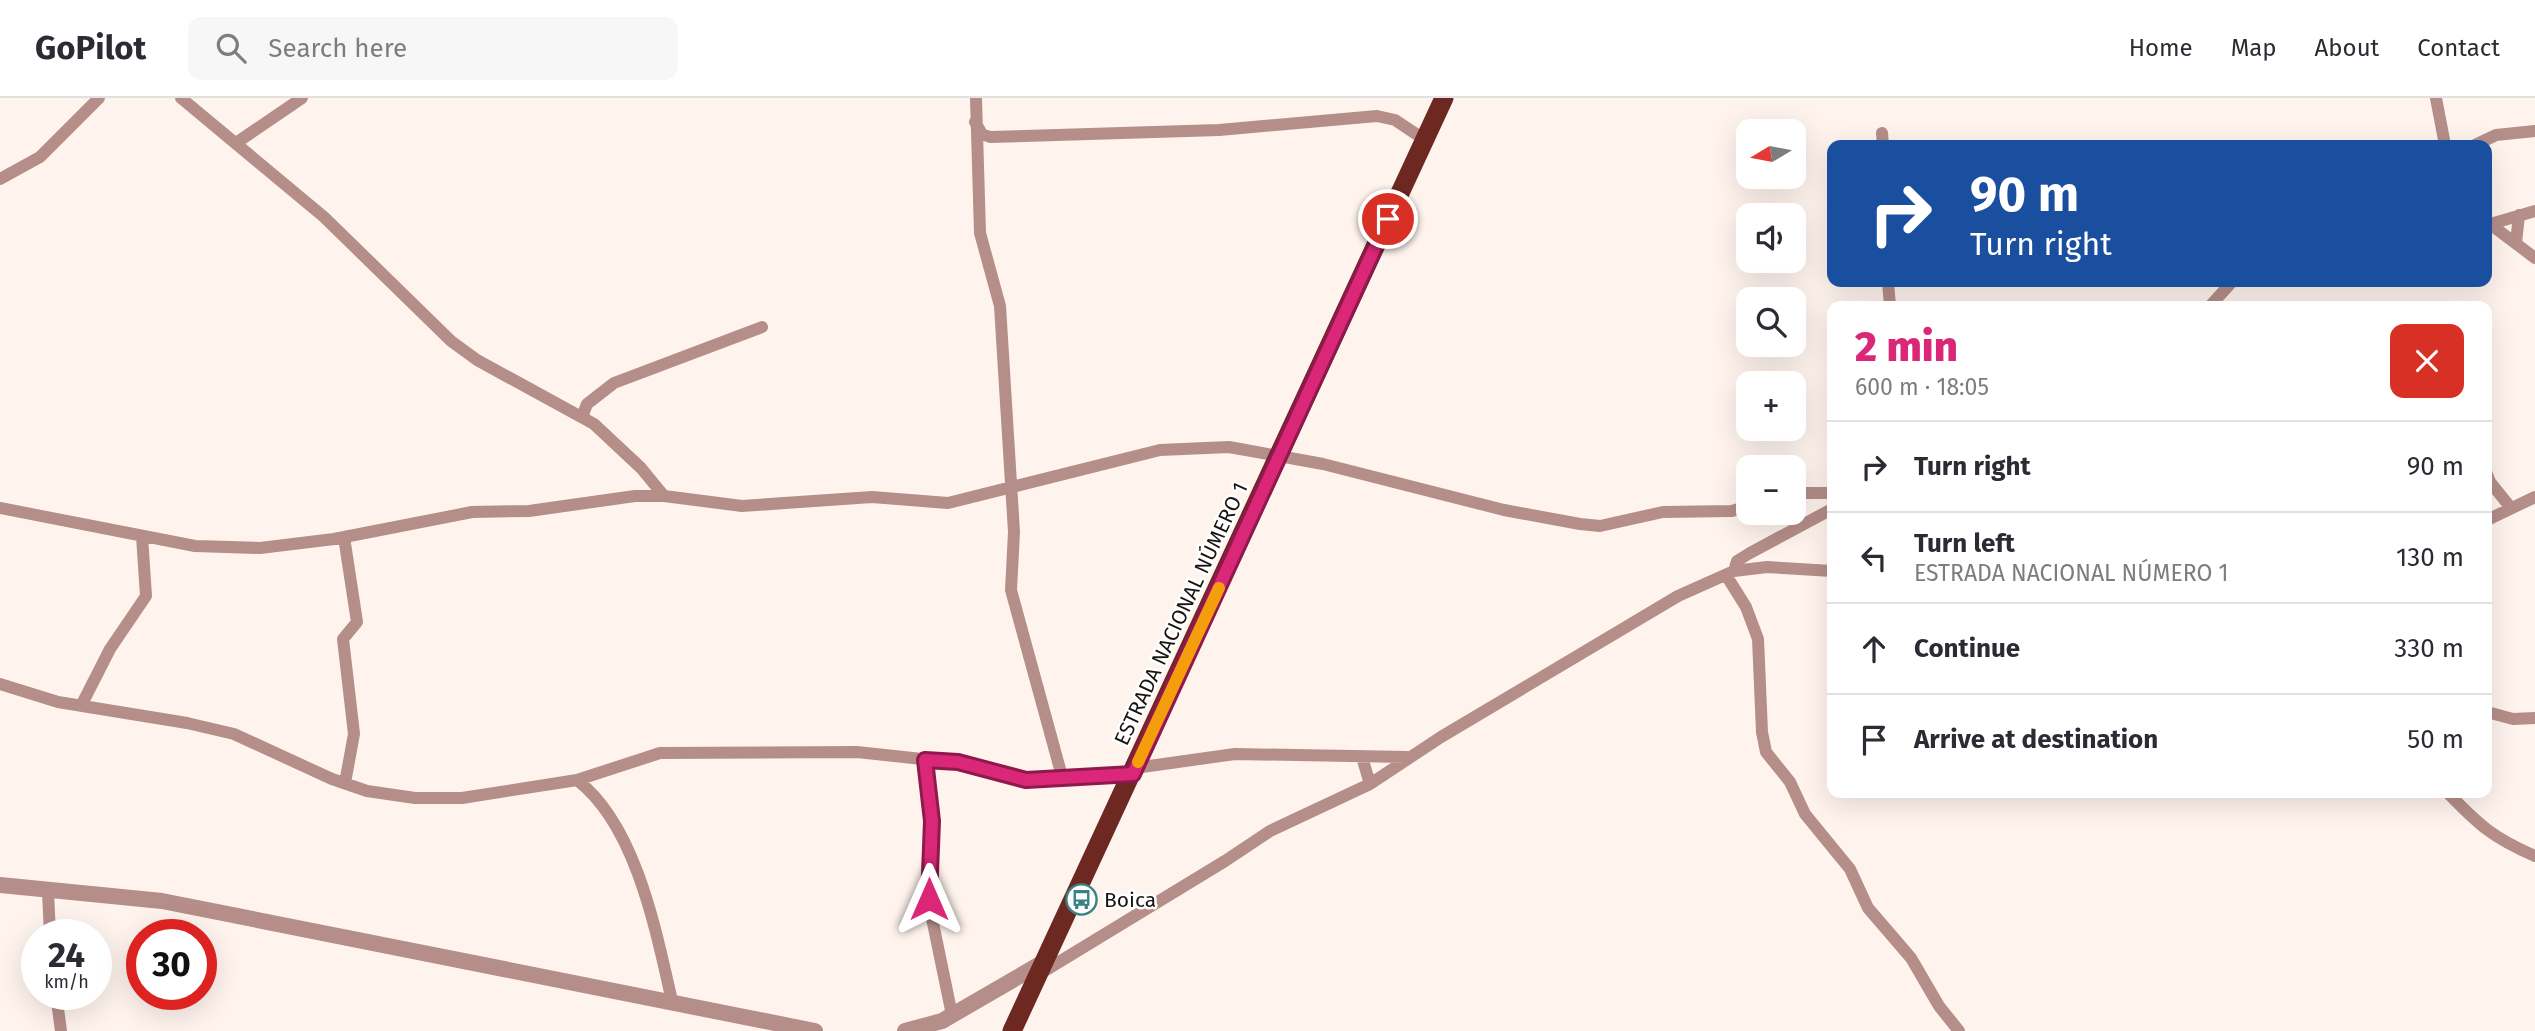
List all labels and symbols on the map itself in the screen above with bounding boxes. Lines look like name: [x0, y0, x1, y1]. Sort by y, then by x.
north arrow: [1736, 119, 1806, 189]
pin: [1358, 189, 1418, 249]
street label: ESTRADA NACIONAL NÚMERO 1: [1109, 478, 1253, 750]
position arrow: [892, 862, 966, 936]
bus stop icon: Boica: [1064, 883, 1098, 917]
place label: Boica: [1104, 887, 1156, 913]
speed limit sign: 30: [126, 919, 217, 1010]

